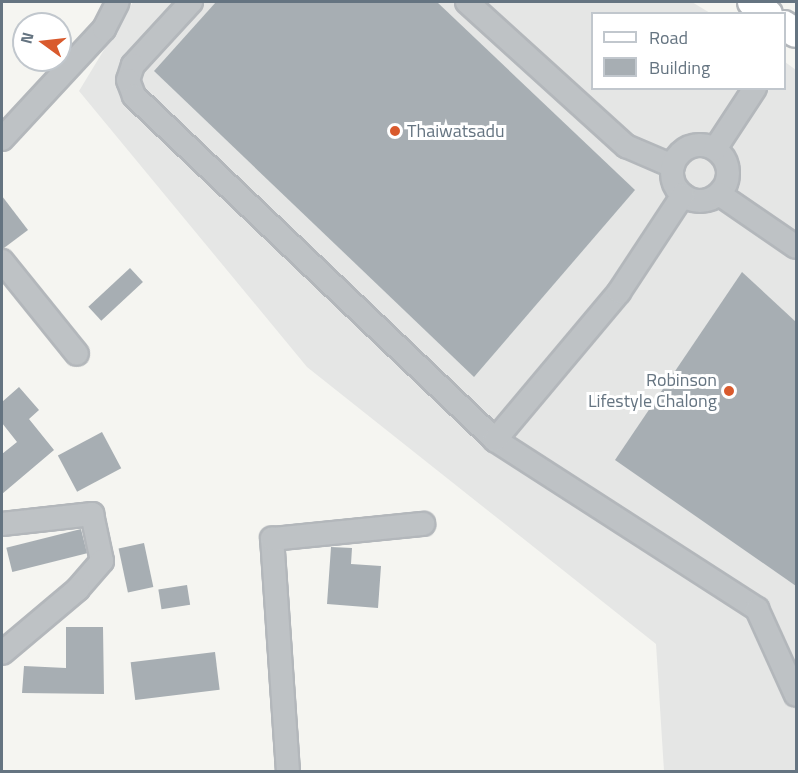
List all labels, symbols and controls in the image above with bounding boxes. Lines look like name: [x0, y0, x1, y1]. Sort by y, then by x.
north arrow: [12, 12, 72, 72]
legend: [591, 12, 786, 90]
text: Road: [649, 24, 688, 51]
text: N: [14, 29, 40, 46]
text: Building: [649, 54, 710, 81]
place label: Thaiwatsadu: [407, 120, 505, 142]
marker: Thaiwatsadu: [388, 124, 402, 138]
place label: Robinson Lifestyle Chalong: [588, 370, 717, 412]
marker: Robinson Lifestyle Chalong: [722, 384, 736, 398]

